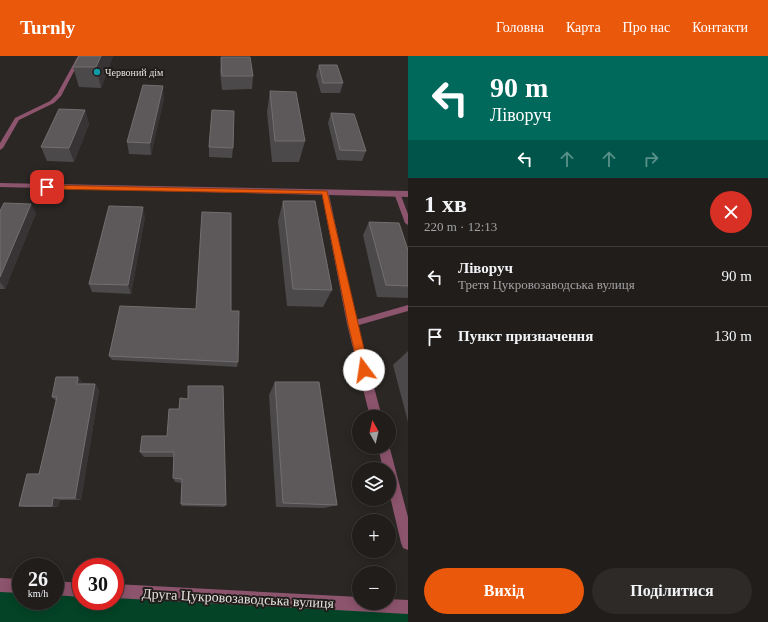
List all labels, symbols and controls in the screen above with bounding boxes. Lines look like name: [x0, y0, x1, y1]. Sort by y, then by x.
text: Turnly: [20, 17, 75, 38]
text: Головна: [496, 20, 544, 35]
text: Карта: [566, 20, 601, 35]
text: Про нас: [623, 20, 670, 35]
text: Контакти: [692, 20, 748, 35]
marker: Червоний дім: [92, 67, 102, 77]
place label: Червоний дім: [105, 67, 164, 78]
icon: left: [424, 72, 476, 124]
text: 90 m: [490, 72, 548, 103]
text: Ліворуч: [490, 105, 551, 125]
icon: left: [514, 148, 536, 170]
icon: ahead: [556, 148, 578, 170]
icon: ahead: [598, 148, 620, 170]
icon: right: [640, 148, 662, 170]
pin: [30, 170, 64, 204]
icon: arrive: [36, 176, 58, 198]
text: 1 хв: [424, 191, 467, 217]
button: close: [710, 191, 752, 233]
text: 220 m · 12:13: [424, 219, 497, 234]
text: Ліворуч: [458, 260, 513, 276]
icon: left: [424, 266, 446, 288]
text: 90 m: [722, 268, 752, 284]
text: Третя Цукровозаводська вулиця: [458, 277, 635, 292]
icon: arrive: [424, 326, 446, 348]
text: Пункт призначення: [458, 328, 593, 344]
text: 130 m: [714, 328, 752, 344]
position arrow: [343, 349, 385, 391]
north arrow: [352, 410, 396, 454]
map controls: [352, 410, 396, 610]
button: layers: [352, 462, 396, 506]
button: +: [352, 514, 396, 558]
speed limit sign: 30: [72, 558, 124, 610]
button: −: [352, 566, 396, 610]
text: 26: [28, 568, 48, 590]
button: Вихід: [424, 568, 584, 614]
button: Поділитися: [592, 568, 752, 614]
street label: Друга Цукровозаводська вулиця: [142, 586, 335, 611]
text: km/h: [28, 588, 48, 599]

